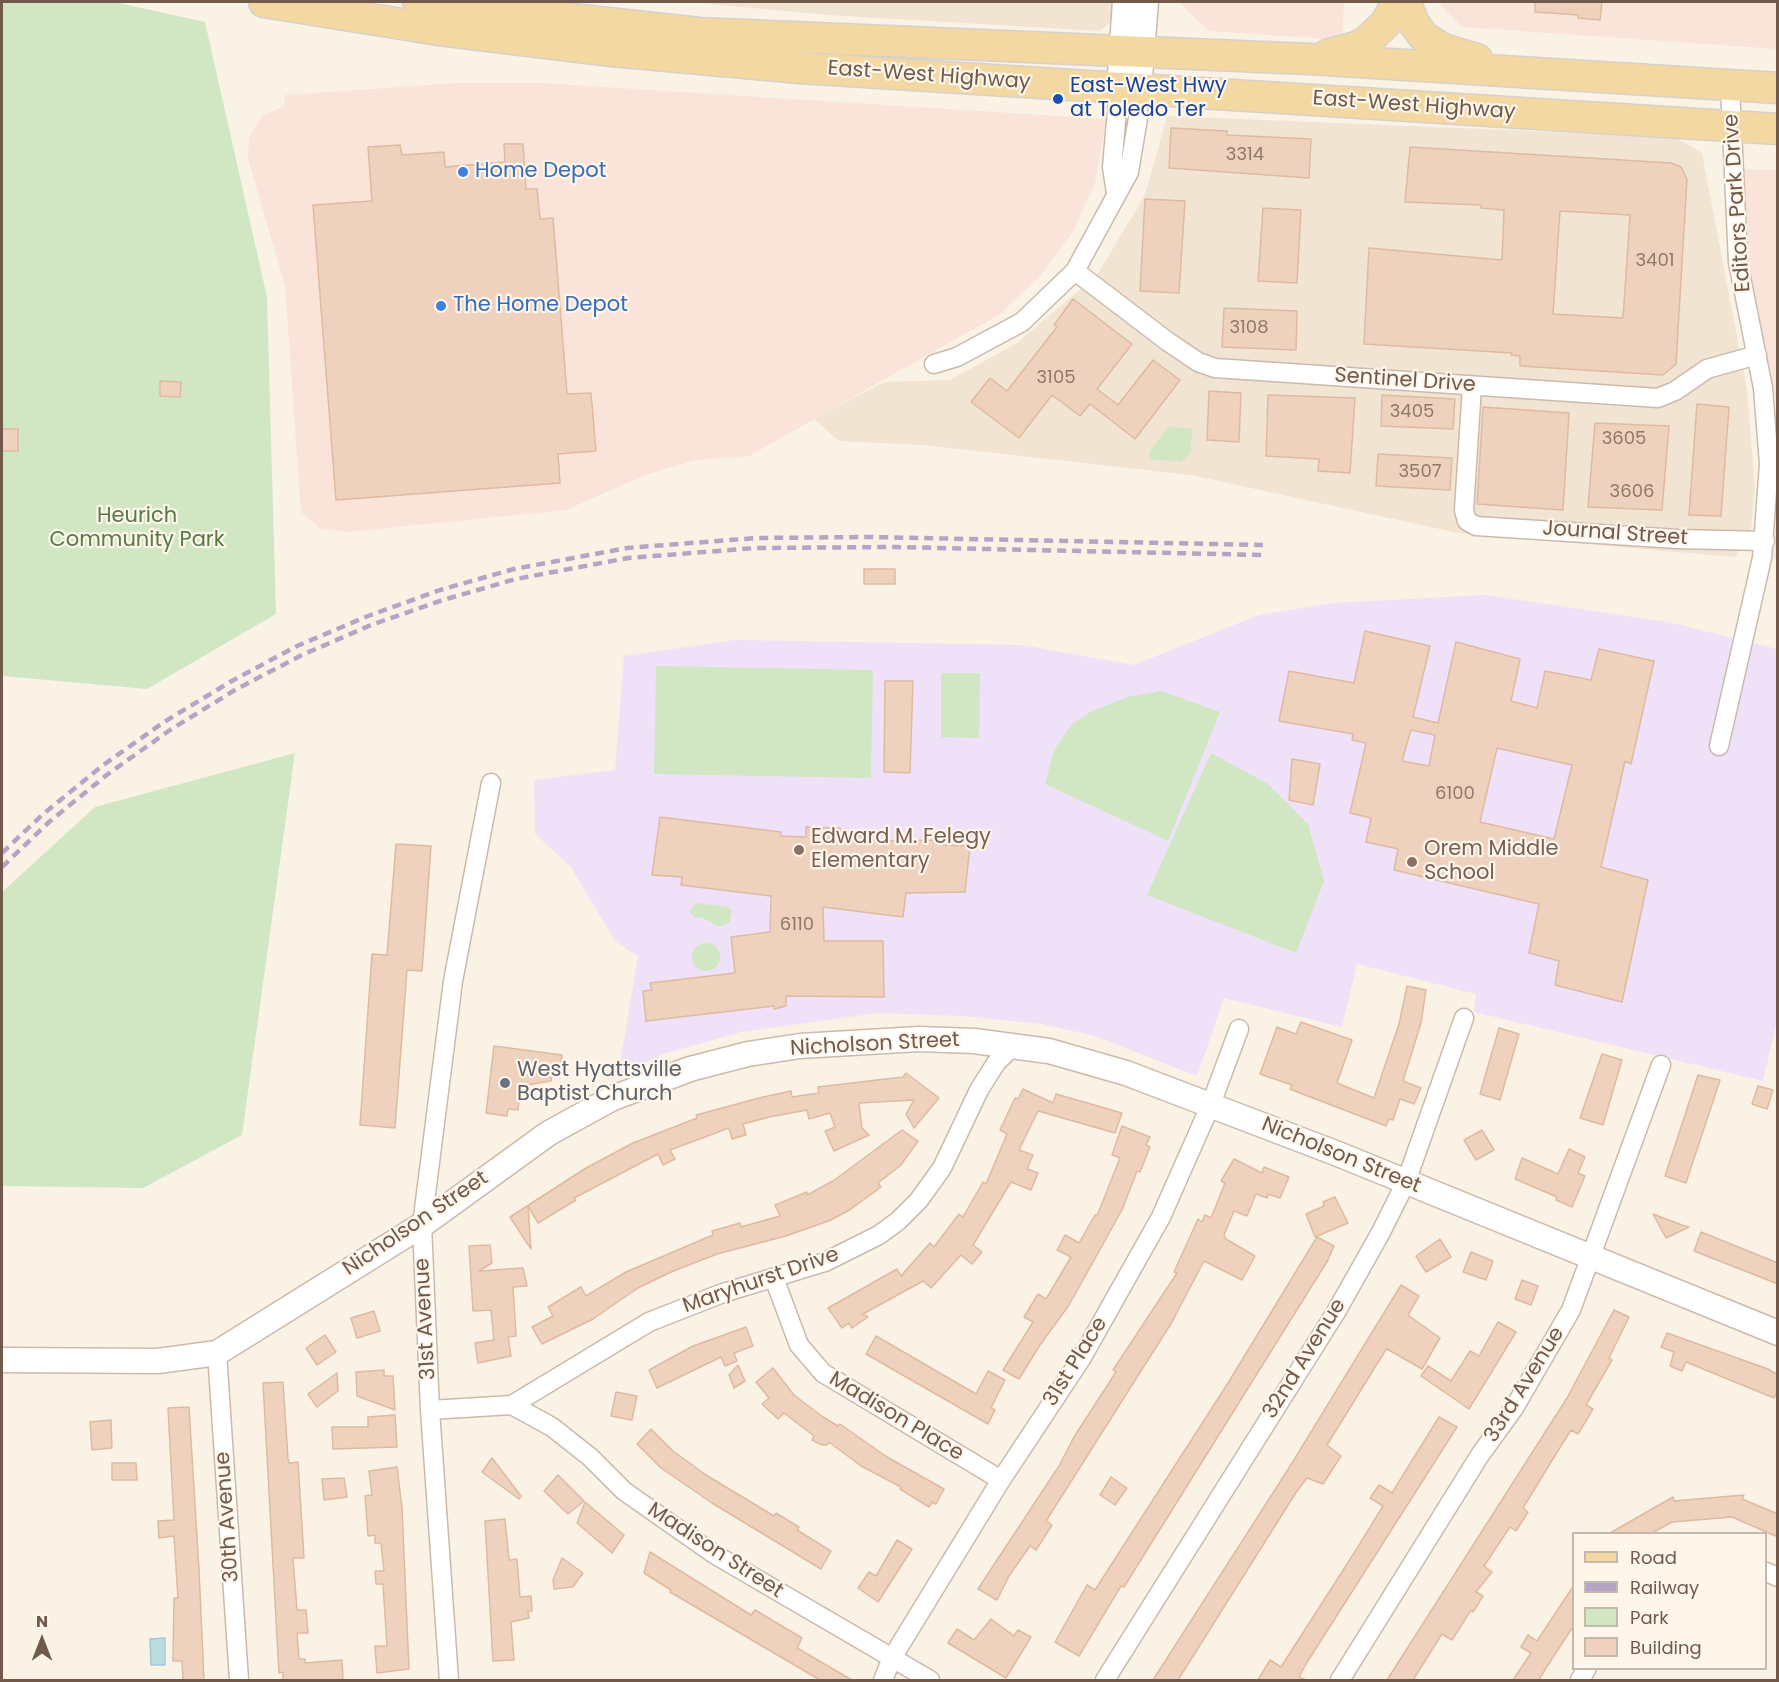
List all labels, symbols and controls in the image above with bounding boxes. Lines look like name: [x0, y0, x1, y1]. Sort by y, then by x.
street label: East-West Highway: [827, 56, 1031, 96]
place label: East-West Hwy at Toledo Ter: [1070, 74, 1226, 124]
street label: East-West Highway: [1312, 86, 1516, 126]
marker: East-West Hwy at Toledo Ter: [1051, 92, 1065, 106]
street label: Editors Park Drive: [1719, 113, 1757, 293]
house number: 3314: [1226, 144, 1264, 166]
place label: Home Depot: [475, 159, 606, 185]
marker: Home Depot: [456, 165, 470, 179]
house number: 3401: [1636, 250, 1674, 272]
place label: The Home Depot: [453, 293, 628, 319]
marker: The Home Depot: [434, 299, 448, 313]
house number: 3108: [1229, 317, 1269, 339]
street label: Sentinel Drive: [1334, 363, 1476, 399]
house number: 3105: [1037, 367, 1075, 389]
house number: 3405: [1390, 401, 1434, 423]
house number: 3605: [1602, 428, 1646, 450]
house number: 3507: [1398, 461, 1442, 483]
house number: 3606: [1610, 481, 1654, 503]
park label: Heurich Community Park: [49, 504, 225, 554]
street label: Journal Street: [1541, 516, 1689, 552]
house number: 6100: [1435, 783, 1475, 805]
place label: Edward M. Felegy Elementary: [811, 825, 991, 875]
place label: Orem Middle School: [1424, 837, 1558, 887]
marker: Edward M. Felegy Elementary: [792, 843, 806, 857]
marker: Orem Middle School: [1405, 855, 1419, 869]
house number: 6110: [780, 914, 814, 936]
street label: Nicholson Street: [790, 1028, 960, 1062]
place label: West Hyattsville Baptist Church: [517, 1058, 682, 1108]
marker: West Hyattsville Baptist Church: [498, 1076, 512, 1090]
street label: Nicholson Street: [1258, 1113, 1424, 1199]
street label: Nicholson Street: [339, 1166, 493, 1282]
street label: Maryhurst Drive: [680, 1242, 842, 1320]
street label: 31st Avenue: [410, 1257, 442, 1381]
street label: 32nd Avenue: [1258, 1294, 1352, 1424]
street label: 31st Place: [1039, 1313, 1113, 1411]
street label: 33rd Avenue: [1480, 1323, 1570, 1447]
street label: Madison Place: [824, 1367, 968, 1467]
street label: 30th Avenue: [211, 1451, 245, 1583]
street label: Madison Street: [642, 1498, 788, 1604]
legend: [1572, 1532, 1767, 1670]
text: Road: [1630, 1545, 1677, 1570]
text: Railway: [1630, 1575, 1699, 1600]
text: Park: [1630, 1605, 1669, 1630]
north arrow: [12, 1610, 72, 1670]
text: N: [36, 1610, 48, 1633]
text: Building: [1630, 1635, 1702, 1660]

